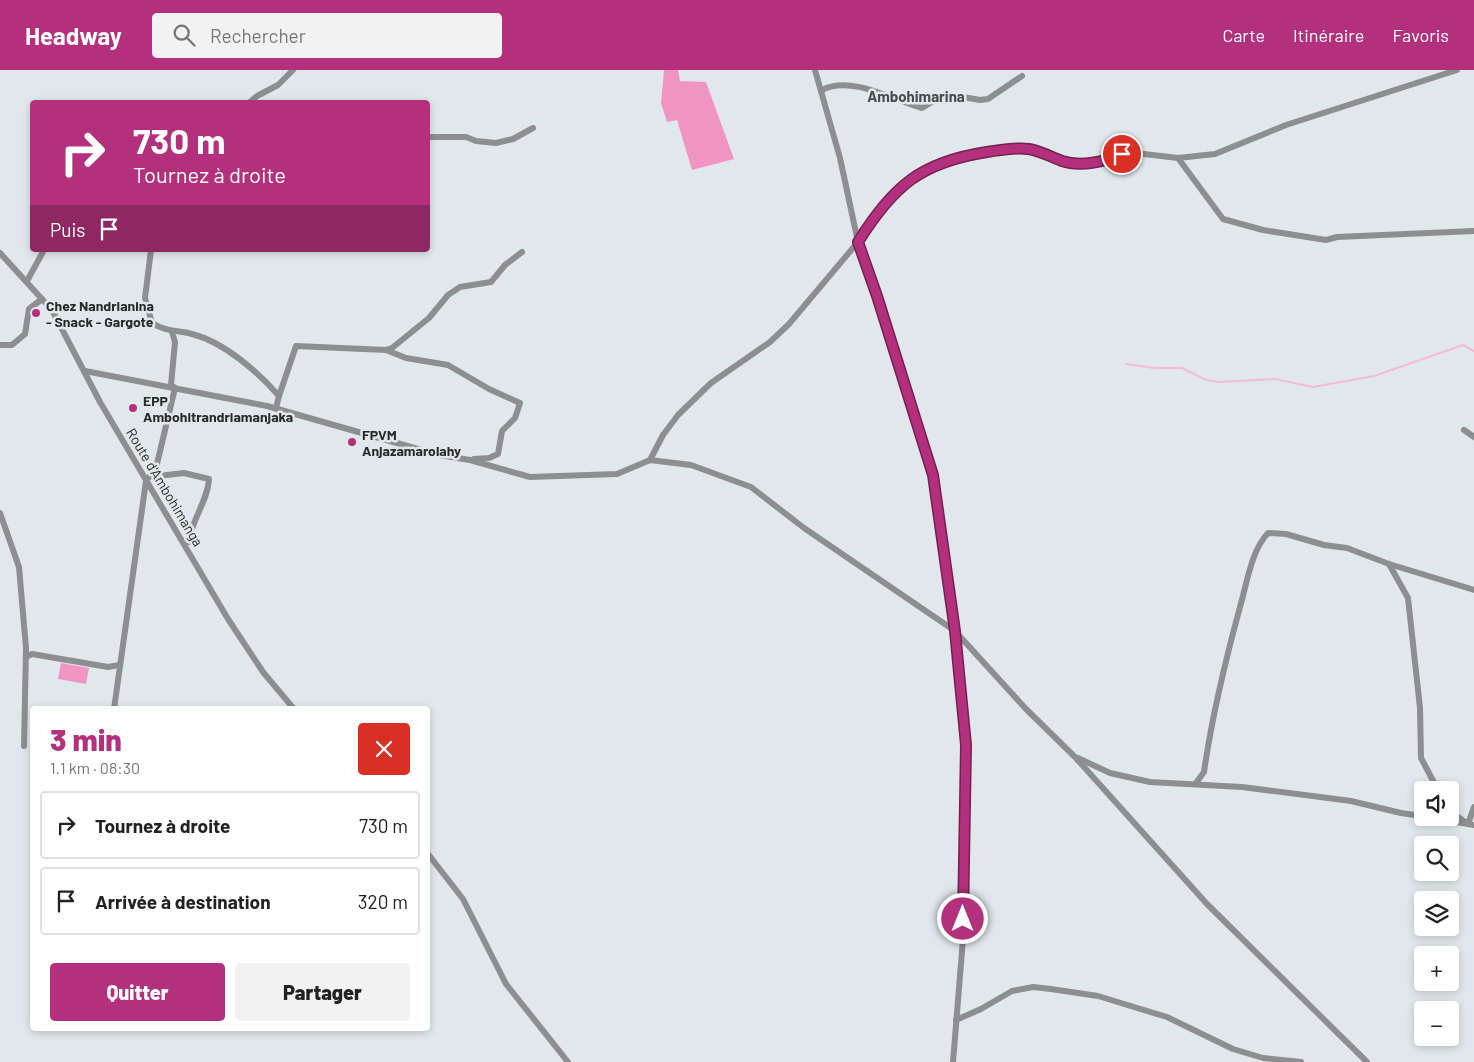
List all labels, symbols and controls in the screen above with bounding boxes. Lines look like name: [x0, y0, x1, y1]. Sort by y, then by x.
search box: [152, 13, 502, 58]
text: Headway: [25, 21, 122, 50]
icon: search: [170, 21, 198, 49]
text: Rechercher: [210, 24, 306, 47]
text: Carte: [1222, 24, 1265, 46]
text: Itinéraire: [1293, 24, 1364, 46]
text: Favoris: [1392, 24, 1449, 46]
district label: Ambohimarina: [867, 87, 965, 105]
text: 730 m: [133, 119, 225, 161]
icon: right: [50, 120, 115, 185]
pin: [1101, 133, 1143, 175]
icon: arrive: [1108, 140, 1136, 168]
text: Tournez à droite: [133, 161, 286, 187]
icon: arrive: [95, 215, 123, 243]
text: Puis: [50, 218, 85, 241]
place label: Chez Nandrianina - Snack - Gargote: [46, 297, 154, 330]
marker: Chez Nandrianina - Snack - Gargote: [30, 307, 42, 319]
place label: EPP Ambohitrandriamanjaka: [143, 392, 293, 425]
marker: EPP Ambohitrandriamanjaka: [127, 402, 139, 414]
street label: Route d'Ambohimanga: [123, 425, 207, 549]
place label: FPVM Anjazamarolahy: [362, 426, 461, 459]
marker: FPVM Anjazamarolahy: [346, 436, 358, 448]
text: 3 min: [50, 721, 122, 757]
button: close: [358, 723, 410, 775]
text: 1.1 km · 08:30: [50, 758, 140, 777]
map controls: [1414, 781, 1459, 1046]
button: sound: [1414, 781, 1459, 826]
icon: right: [52, 811, 80, 839]
text: Tournez à droite: [95, 814, 231, 837]
text: 730 m: [359, 814, 408, 837]
button: search: [1414, 836, 1459, 881]
icon: arrive: [52, 887, 80, 915]
text: Arrivée à destination: [95, 890, 271, 913]
text: 320 m: [358, 890, 408, 913]
button: layers: [1414, 891, 1459, 936]
position arrow: [936, 892, 988, 944]
button: +: [1414, 946, 1459, 991]
button: Quitter: [50, 963, 225, 1021]
button: Partager: [235, 963, 410, 1021]
button: −: [1414, 1001, 1459, 1046]

